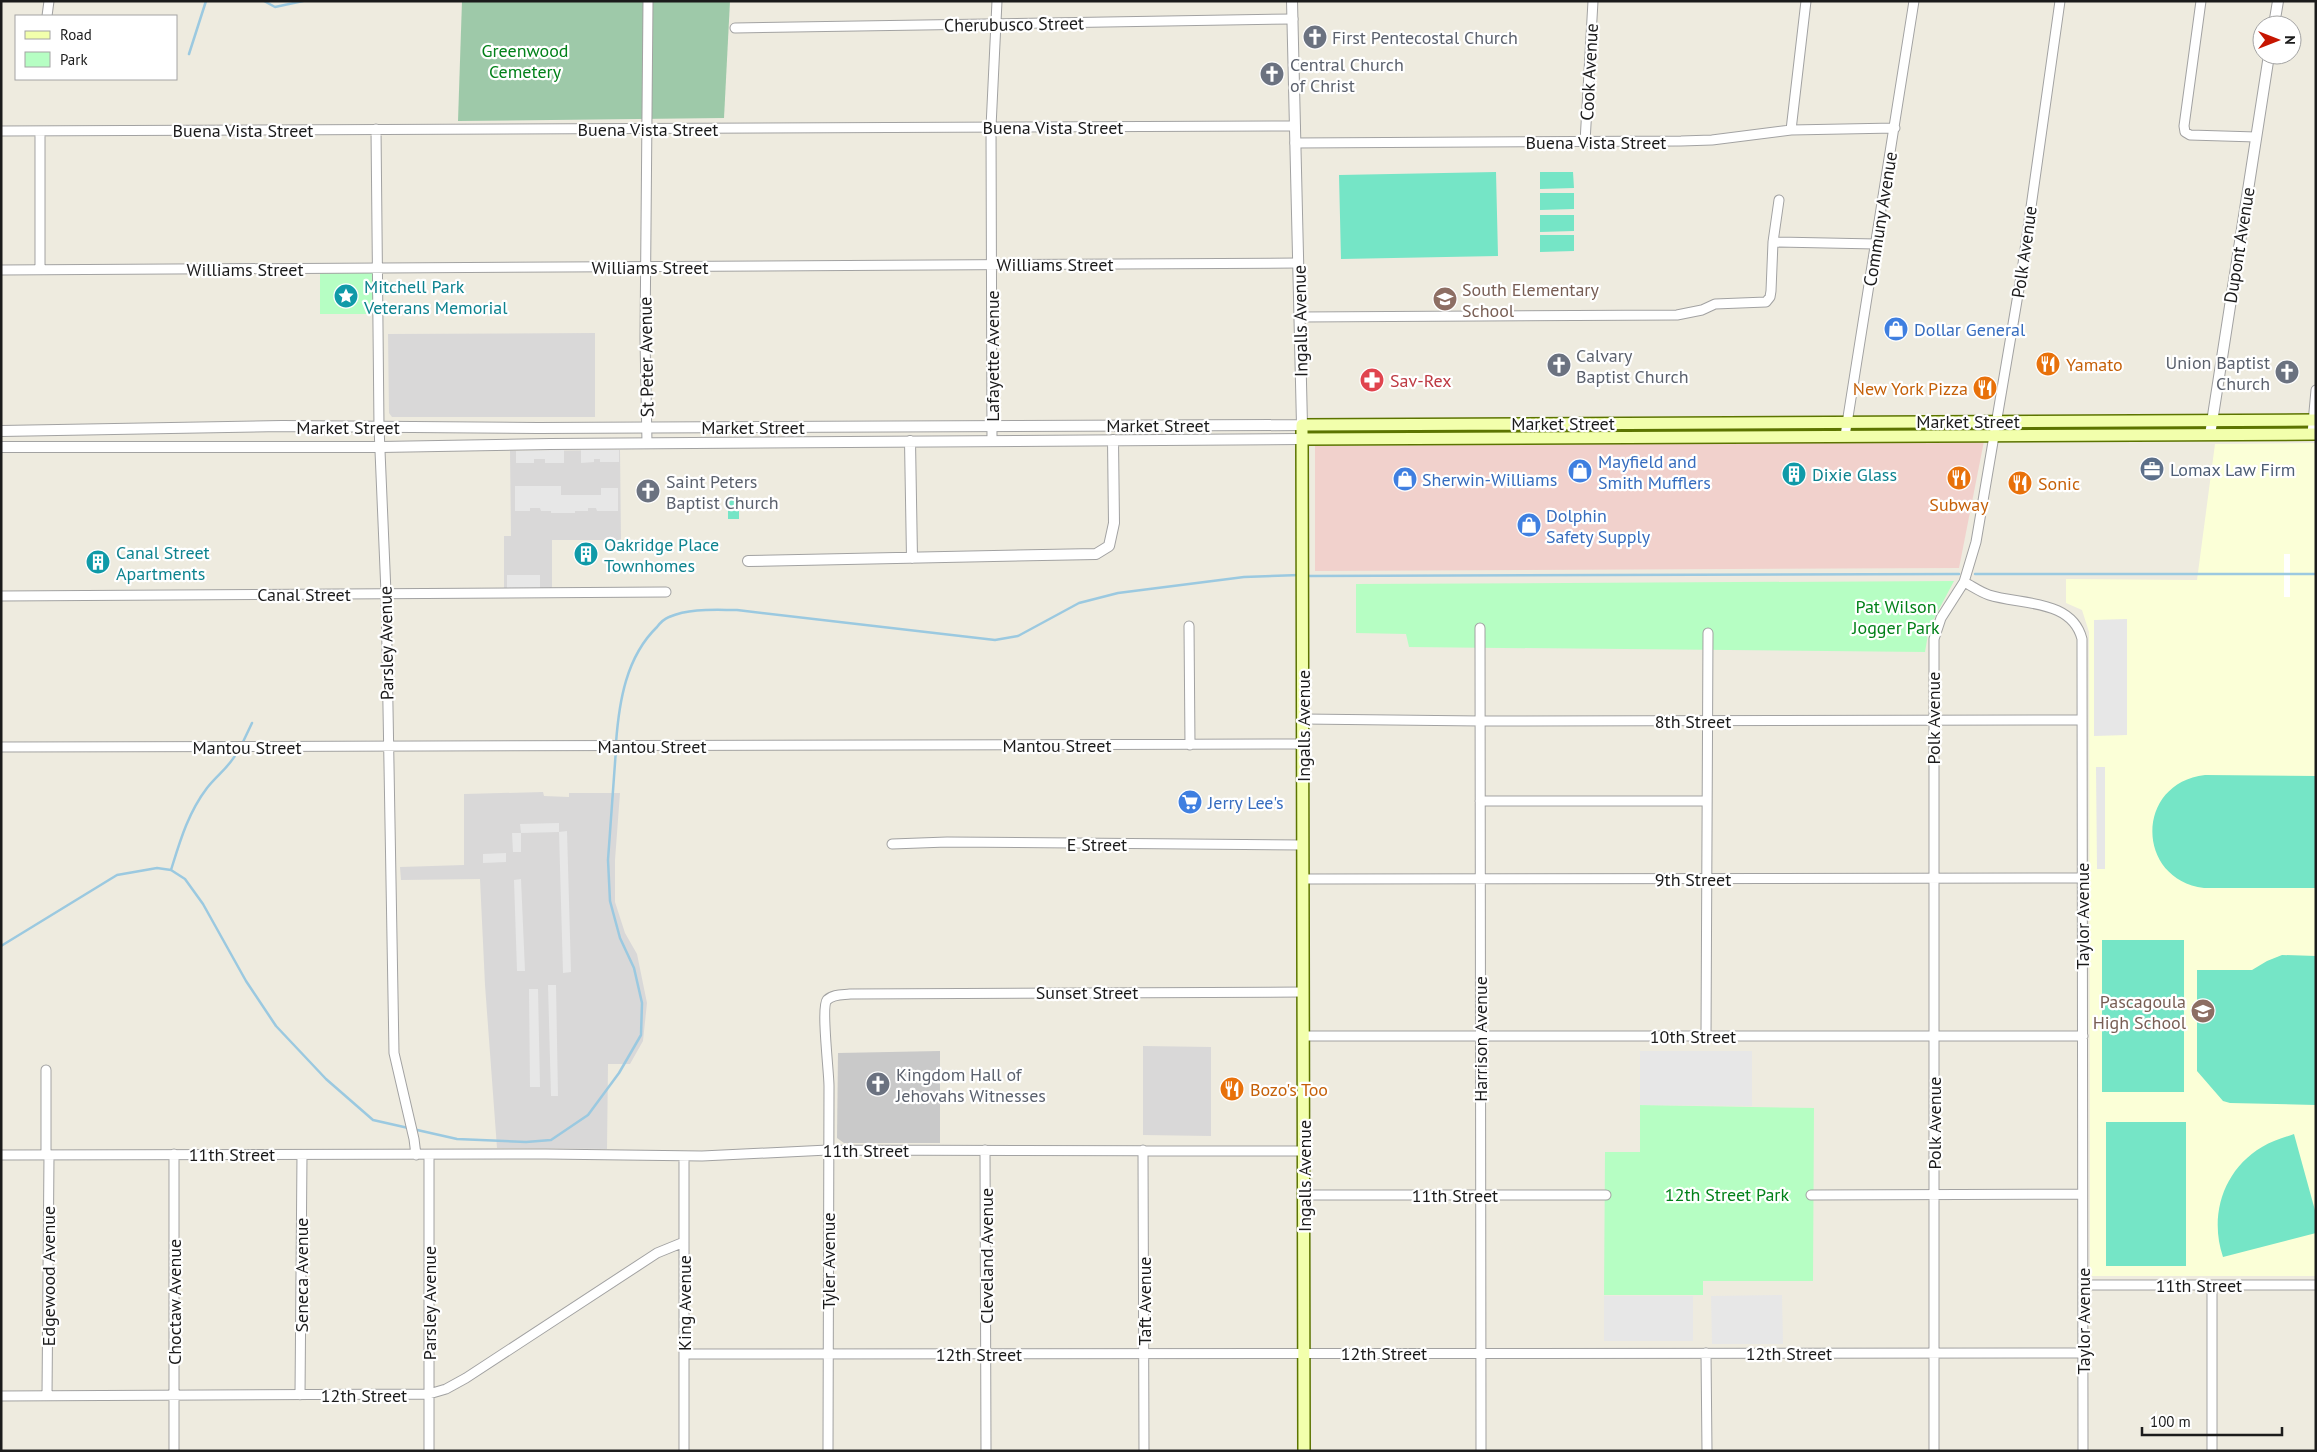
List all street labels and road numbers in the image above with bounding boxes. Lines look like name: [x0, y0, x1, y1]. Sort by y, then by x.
street label: Cherubusco Street: [944, 11, 1084, 37]
street label: Cook Avenue: [1575, 23, 1603, 121]
street label: Buena Vista Street: [983, 116, 1123, 139]
street label: Buena Vista Street: [578, 118, 718, 141]
street label: Buena Vista Street: [173, 119, 313, 142]
street label: Buena Vista Street: [1526, 131, 1666, 154]
street label: Communy Avenue: [1858, 150, 1902, 288]
street label: Dupont Avenue: [2218, 185, 2260, 305]
street label: Polk Avenue: [2006, 204, 2042, 300]
street label: Williams Street: [997, 253, 1113, 276]
street label: Williams Street: [592, 256, 708, 279]
street label: Williams Street: [187, 258, 303, 281]
street label: Ingalls Avenue: [1288, 265, 1312, 377]
street label: Lafayette Avenue: [981, 290, 1004, 422]
street label: St Peter Avenue: [633, 296, 659, 418]
street label: Market Street: [1916, 410, 2020, 433]
street label: Market Street: [1511, 412, 1615, 435]
street label: Market Street: [1106, 414, 1210, 437]
street label: Market Street: [296, 416, 400, 439]
street label: Market Street: [701, 416, 805, 439]
street label: Canal Street: [257, 583, 351, 606]
street label: Parsley Avenue: [374, 586, 398, 700]
street label: Ingalls Avenue: [1292, 670, 1315, 782]
street label: Polk Avenue: [1922, 672, 1945, 764]
street label: 8th Street: [1655, 710, 1731, 733]
street label: Mantou Street: [1002, 734, 1112, 757]
street label: Mantou Street: [597, 735, 707, 758]
street label: Mantou Street: [192, 736, 302, 759]
street label: E Street: [1067, 833, 1127, 856]
street label: Taylor Avenue: [2071, 863, 2094, 969]
street label: 9th Street: [1655, 868, 1731, 891]
street label: Harrison Avenue: [1469, 976, 1492, 1102]
street label: Sunset Street: [1036, 981, 1138, 1004]
street label: 10th Street: [1650, 1025, 1736, 1048]
street label: Polk Avenue: [1923, 1077, 1946, 1169]
street label: Ingalls Avenue: [1293, 1120, 1316, 1232]
street label: 11th Street: [823, 1139, 909, 1162]
street label: 11th Street: [189, 1143, 275, 1166]
street label: 11th Street: [1412, 1184, 1498, 1207]
street label: Cleveland Avenue: [975, 1188, 998, 1324]
street label: Edgewood Avenue: [37, 1206, 60, 1346]
street label: Tyler Avenue: [817, 1212, 840, 1310]
street label: Seneca Avenue: [290, 1218, 313, 1332]
street label: Choctaw Avenue: [163, 1239, 186, 1365]
street label: Parsley Avenue: [418, 1246, 441, 1360]
street label: King Avenue: [673, 1255, 696, 1351]
street label: Taft Avenue: [1133, 1256, 1156, 1346]
street label: Taylor Avenue: [2072, 1268, 2095, 1374]
street label: 11th Street: [2156, 1274, 2242, 1297]
street label: 12th Street: [1341, 1342, 1427, 1365]
street label: 12th Street: [1746, 1342, 1832, 1365]
street label: 12th Street: [936, 1343, 1022, 1366]
street label: 12th Street: [321, 1384, 407, 1407]

